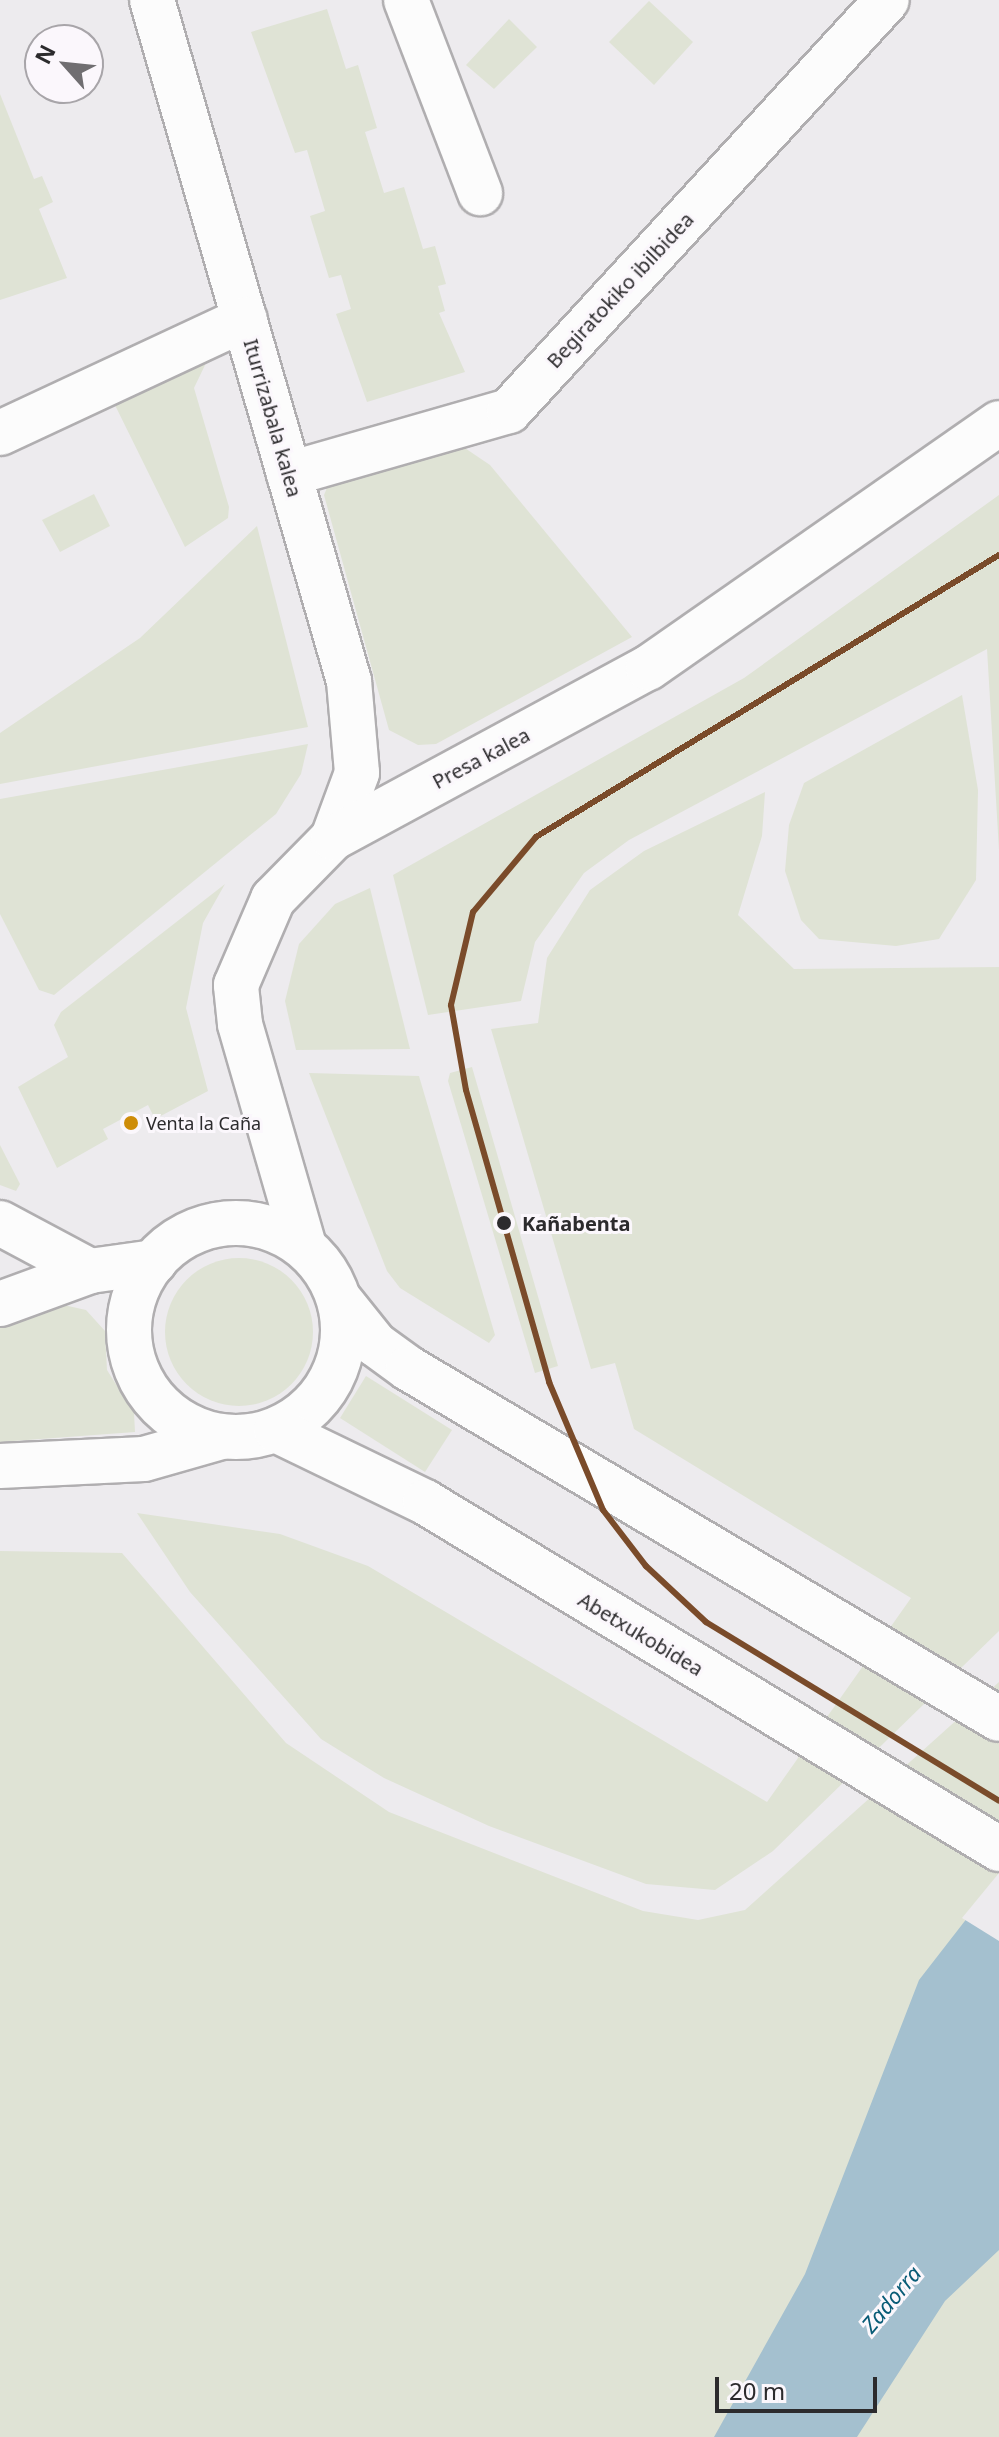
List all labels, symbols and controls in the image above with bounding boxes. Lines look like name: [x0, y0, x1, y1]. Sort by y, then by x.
north arrow: [24, 24, 104, 104]
text: N: [27, 39, 62, 69]
street label: Begiratokiko ibilbidea: [542, 207, 698, 373]
street label: Iturrizabala kalea: [239, 336, 307, 500]
street label: Presa kalea: [428, 722, 534, 794]
place label: Venta la Caña: [146, 1112, 261, 1134]
marker: Venta la Caña: [123, 1115, 139, 1131]
place label: Kañabenta: [522, 1211, 630, 1235]
marker: Kañabenta: [493, 1212, 515, 1234]
street label: Abetxukobidea: [574, 1587, 708, 1681]
water label: Zadorra: [856, 2260, 926, 2338]
scale bar: [719, 2361, 881, 2411]
text: 20 m: [729, 2374, 785, 2407]

